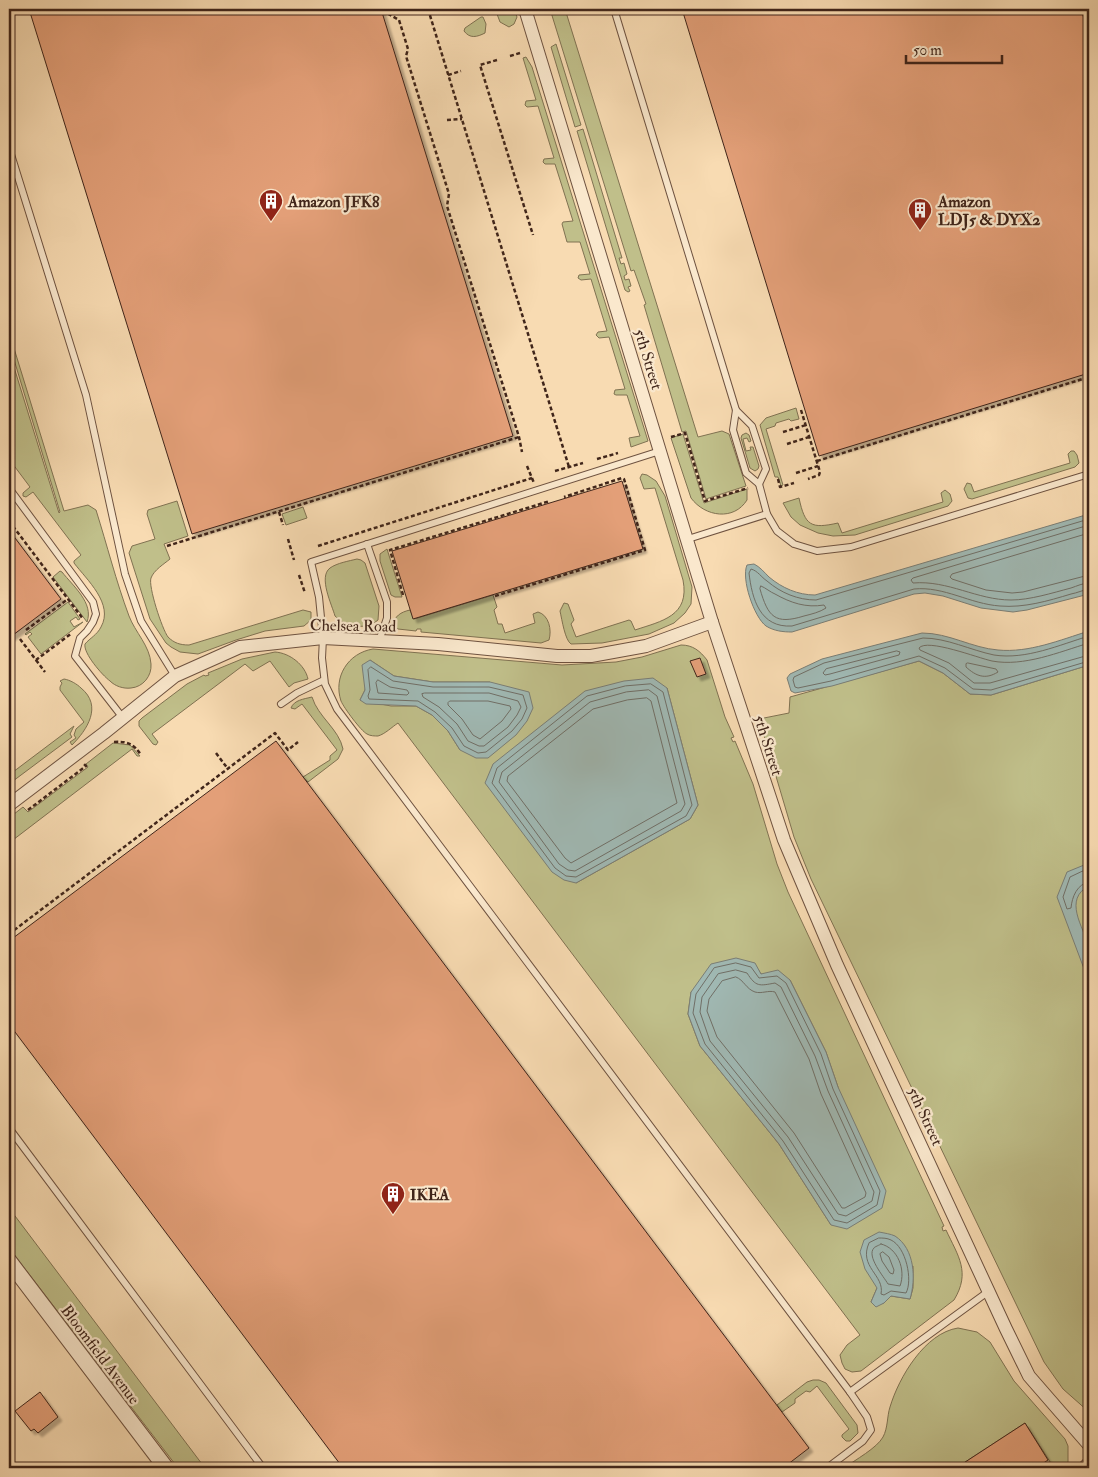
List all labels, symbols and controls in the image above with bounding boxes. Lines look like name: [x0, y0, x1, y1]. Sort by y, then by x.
scale bar: [906, 32, 1002, 64]
text: 50 m: [913, 41, 942, 60]
building icon: Amazon JFK8: [258, 188, 284, 222]
place label: Amazon JFK8: [287, 192, 380, 213]
place label: Amazon LDJ5 & DYX2: [937, 192, 1040, 231]
building icon: Amazon LDJ5 & DYX2: [907, 197, 933, 231]
street label: 5th Street: [629, 326, 667, 392]
street label: Chelsea Road: [310, 615, 397, 637]
street label: 5th Street: [749, 712, 787, 778]
street label: 5th Street: [903, 1084, 947, 1149]
building icon: IKEA: [380, 1181, 406, 1215]
place label: IKEA: [410, 1185, 450, 1205]
street label: Bloomfield Avenue: [56, 1301, 144, 1409]

